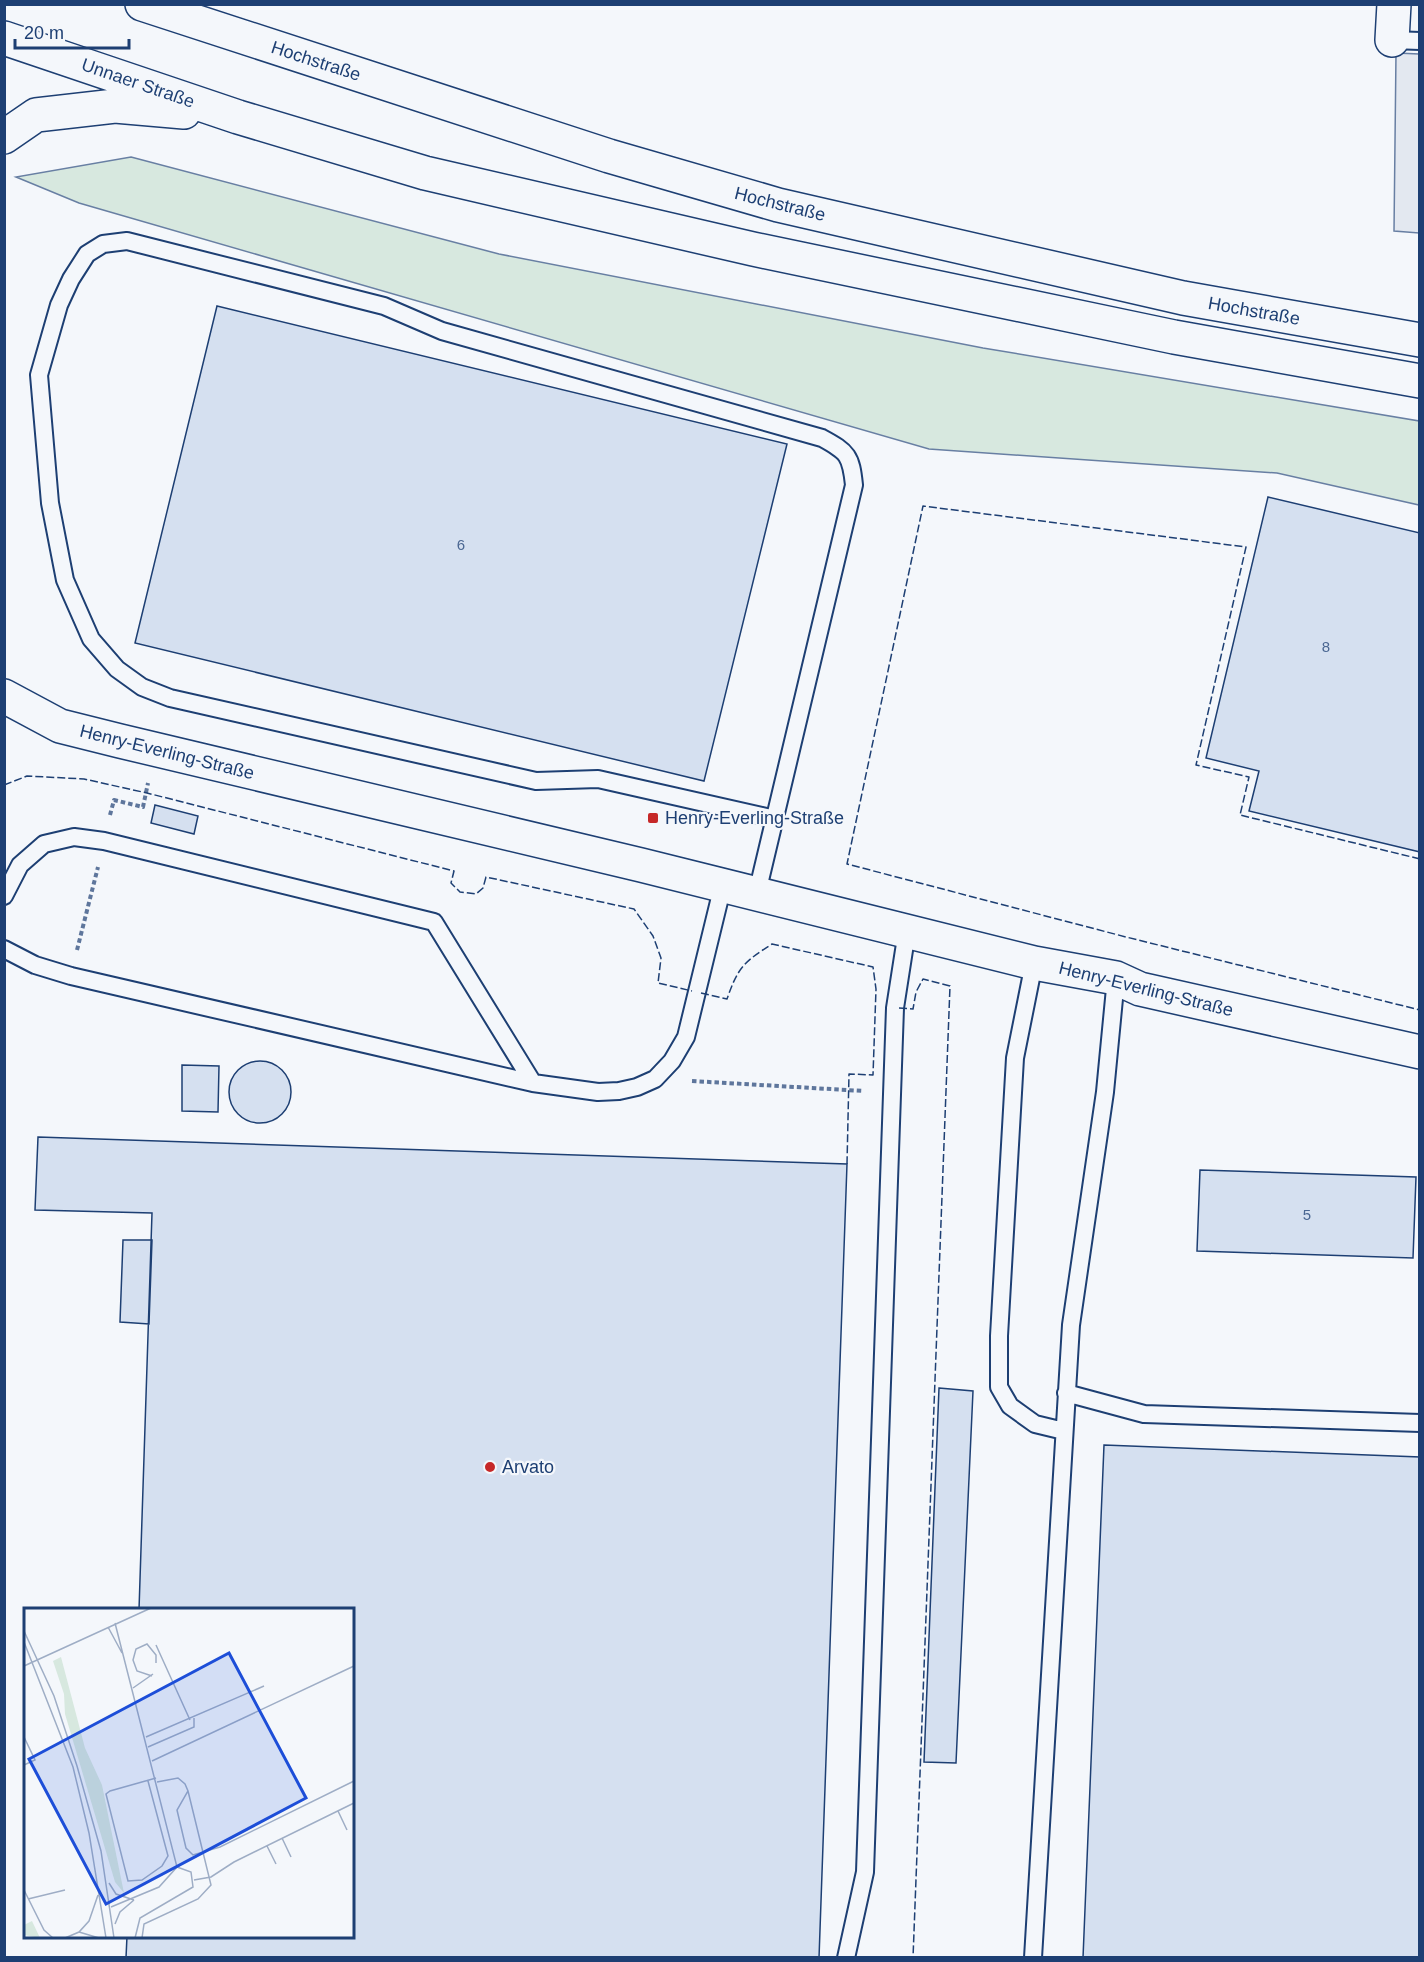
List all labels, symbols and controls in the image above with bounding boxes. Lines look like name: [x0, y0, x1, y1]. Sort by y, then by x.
scale bar: [15, 12, 129, 50]
text: 20 m: [24, 23, 64, 43]
street label: Hochstraße: [269, 37, 363, 85]
street label: Unnaer Straße: [79, 54, 197, 112]
street label: Hochstraße: [732, 183, 828, 225]
street label: Hochstraße: [1206, 293, 1302, 329]
house number: 6: [457, 536, 465, 553]
house number: 8: [1322, 638, 1330, 655]
street label: Henry-Everling-Straße: [78, 721, 256, 783]
place label: Henry-Everling-Straße: [665, 808, 844, 828]
marker: Henry-Everling-Straße: [646, 811, 660, 825]
street label: Henry-Everling-Straße: [1057, 958, 1235, 1020]
house number: 5: [1303, 1206, 1311, 1223]
place label: Arvato: [502, 1457, 554, 1477]
marker: Arvato: [483, 1460, 497, 1474]
inset map: [24, 1608, 354, 1938]

